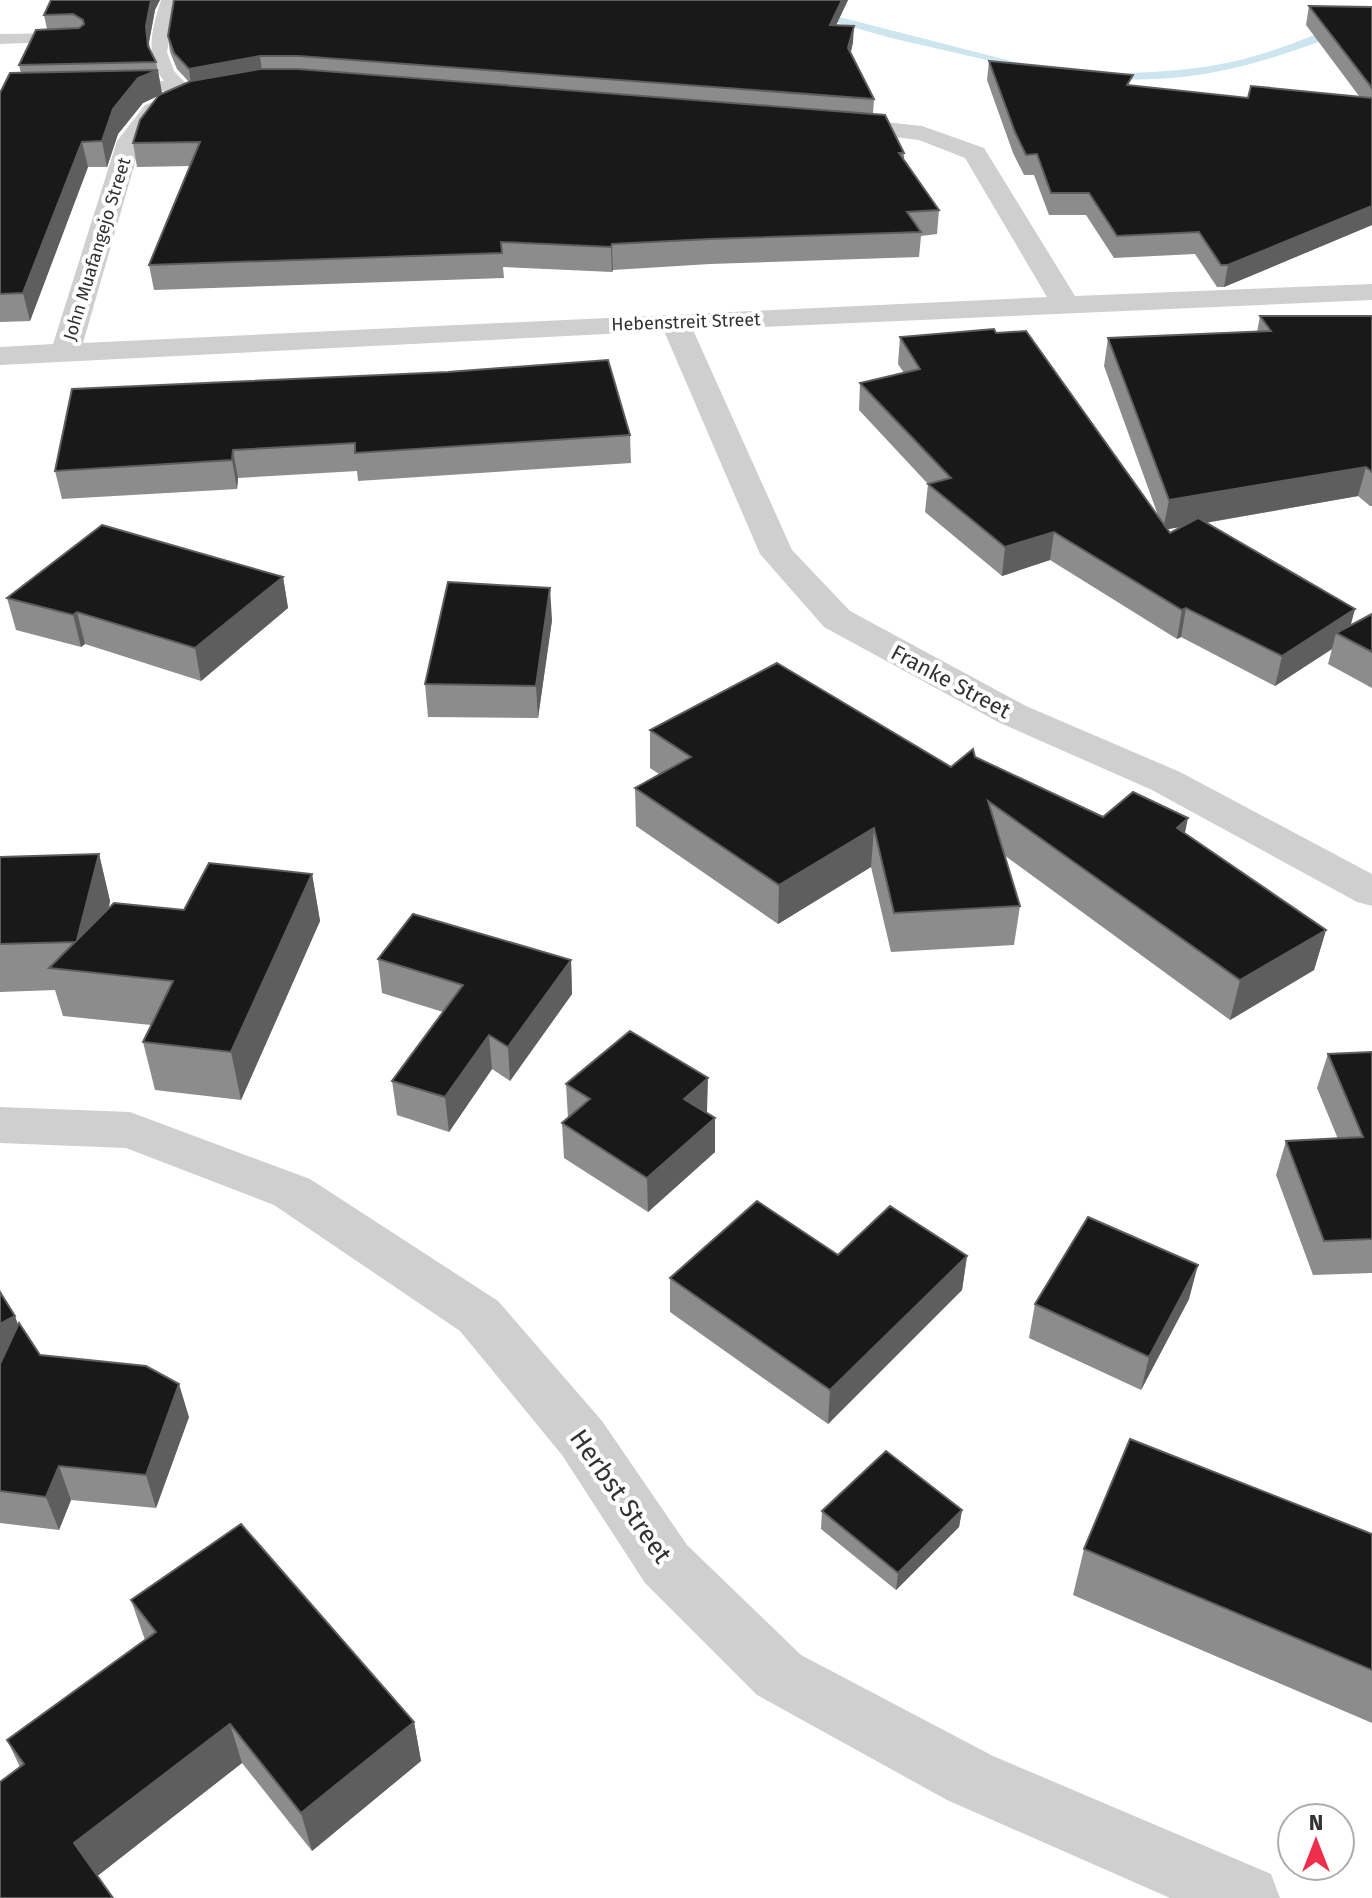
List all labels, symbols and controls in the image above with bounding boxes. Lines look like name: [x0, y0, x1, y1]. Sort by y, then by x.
street label: John Muafangejo Street: [59, 154, 135, 343]
street label: Hebenstreit Street: [611, 308, 762, 336]
street label: Franke Street: [887, 639, 1015, 724]
street label: Herbst Street: [563, 1423, 678, 1570]
north arrow: [1276, 1802, 1356, 1882]
text: N: [1309, 1809, 1323, 1836]

